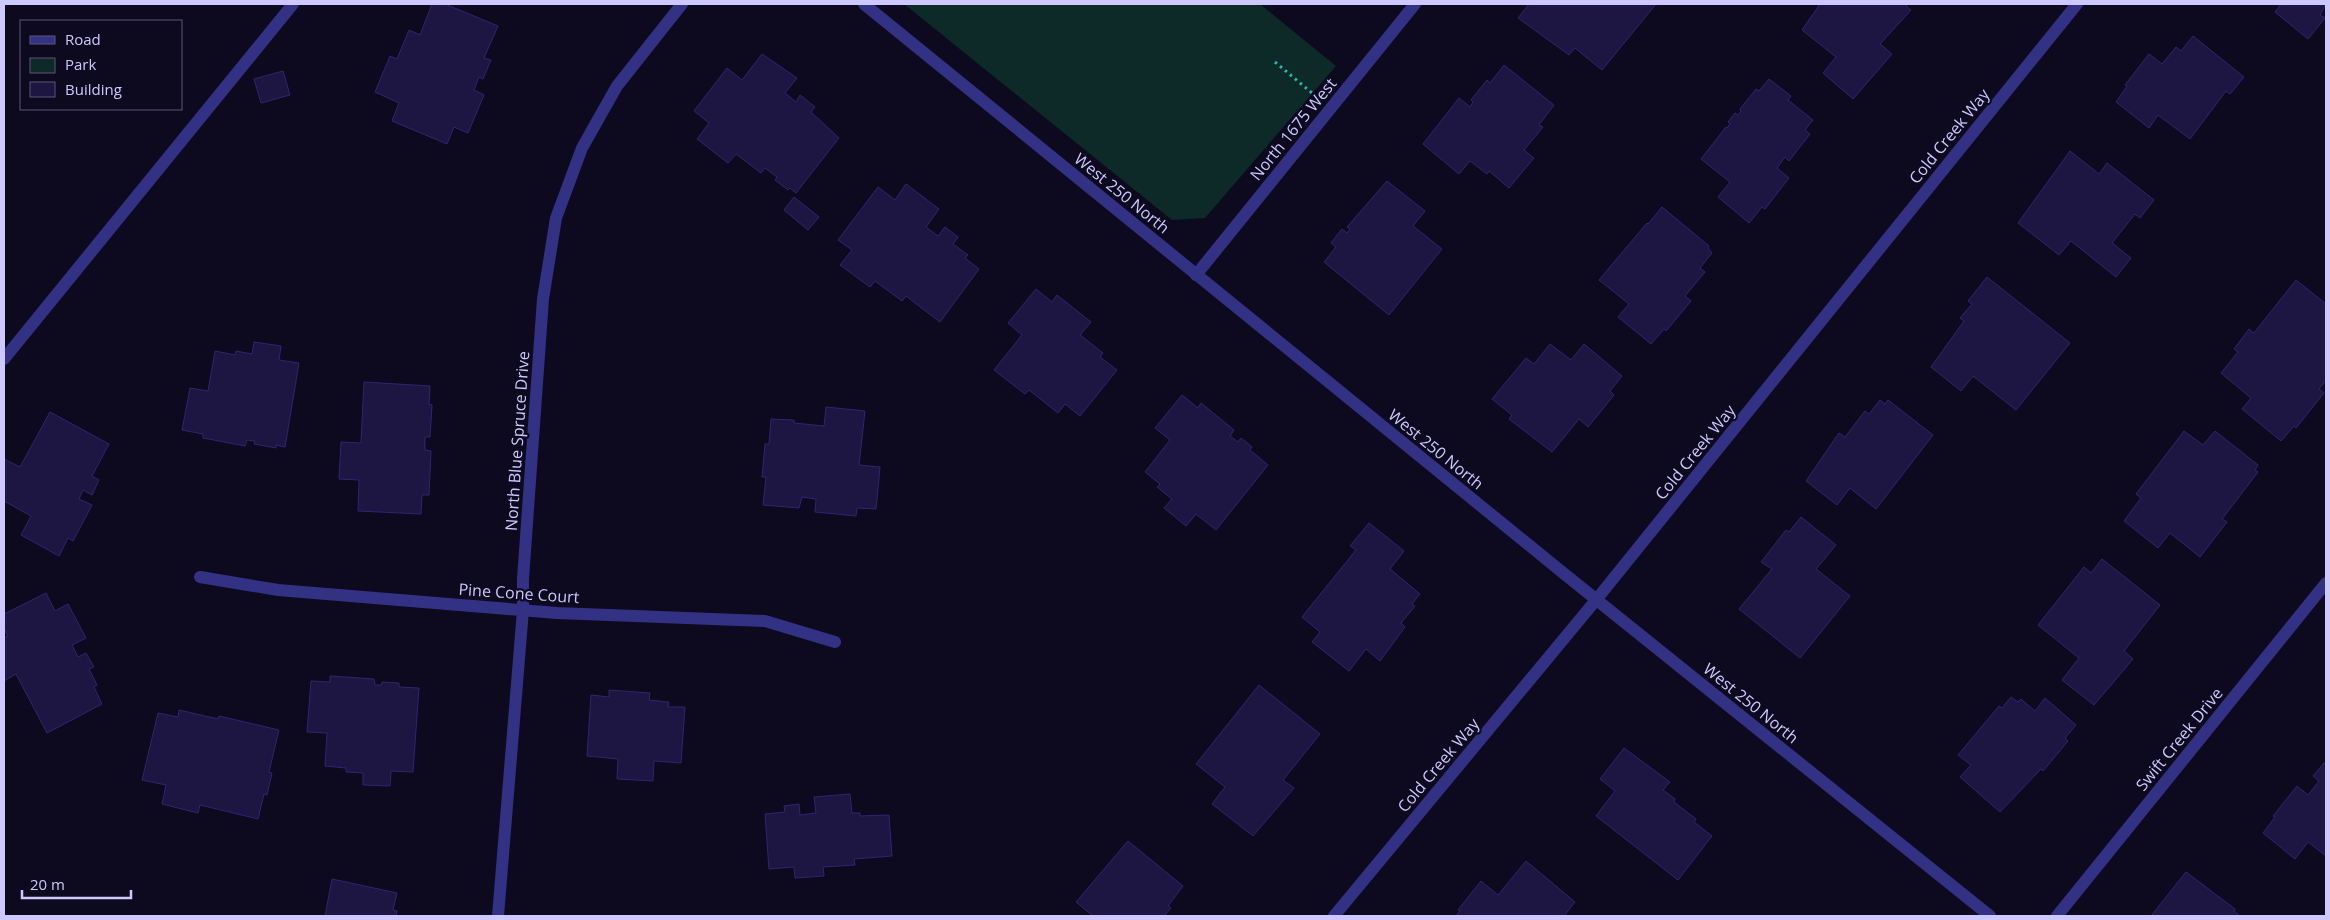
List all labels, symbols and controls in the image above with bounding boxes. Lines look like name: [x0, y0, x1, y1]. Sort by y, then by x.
legend: [20, 20, 182, 110]
text: Road: [65, 29, 101, 49]
text: Park: [65, 54, 96, 74]
street label: North 1675 West: [1245, 73, 1341, 185]
text: Building: [65, 79, 122, 99]
street label: Cold Creek Way: [1904, 83, 1995, 188]
street label: West 250 North: [1070, 148, 1174, 238]
street label: North Blue Spruce Drive: [500, 350, 534, 532]
street label: Cold Creek Way: [1650, 399, 1741, 504]
street label: West 250 North: [1384, 404, 1488, 494]
street label: Pine Cone Court: [458, 578, 580, 608]
street label: West 250 North: [1699, 658, 1803, 748]
street label: Swift Creek Drive: [2131, 683, 2227, 795]
street label: Cold Creek Way: [1392, 713, 1485, 817]
scale bar: [22, 868, 131, 900]
text: 20 m: [30, 874, 65, 894]

